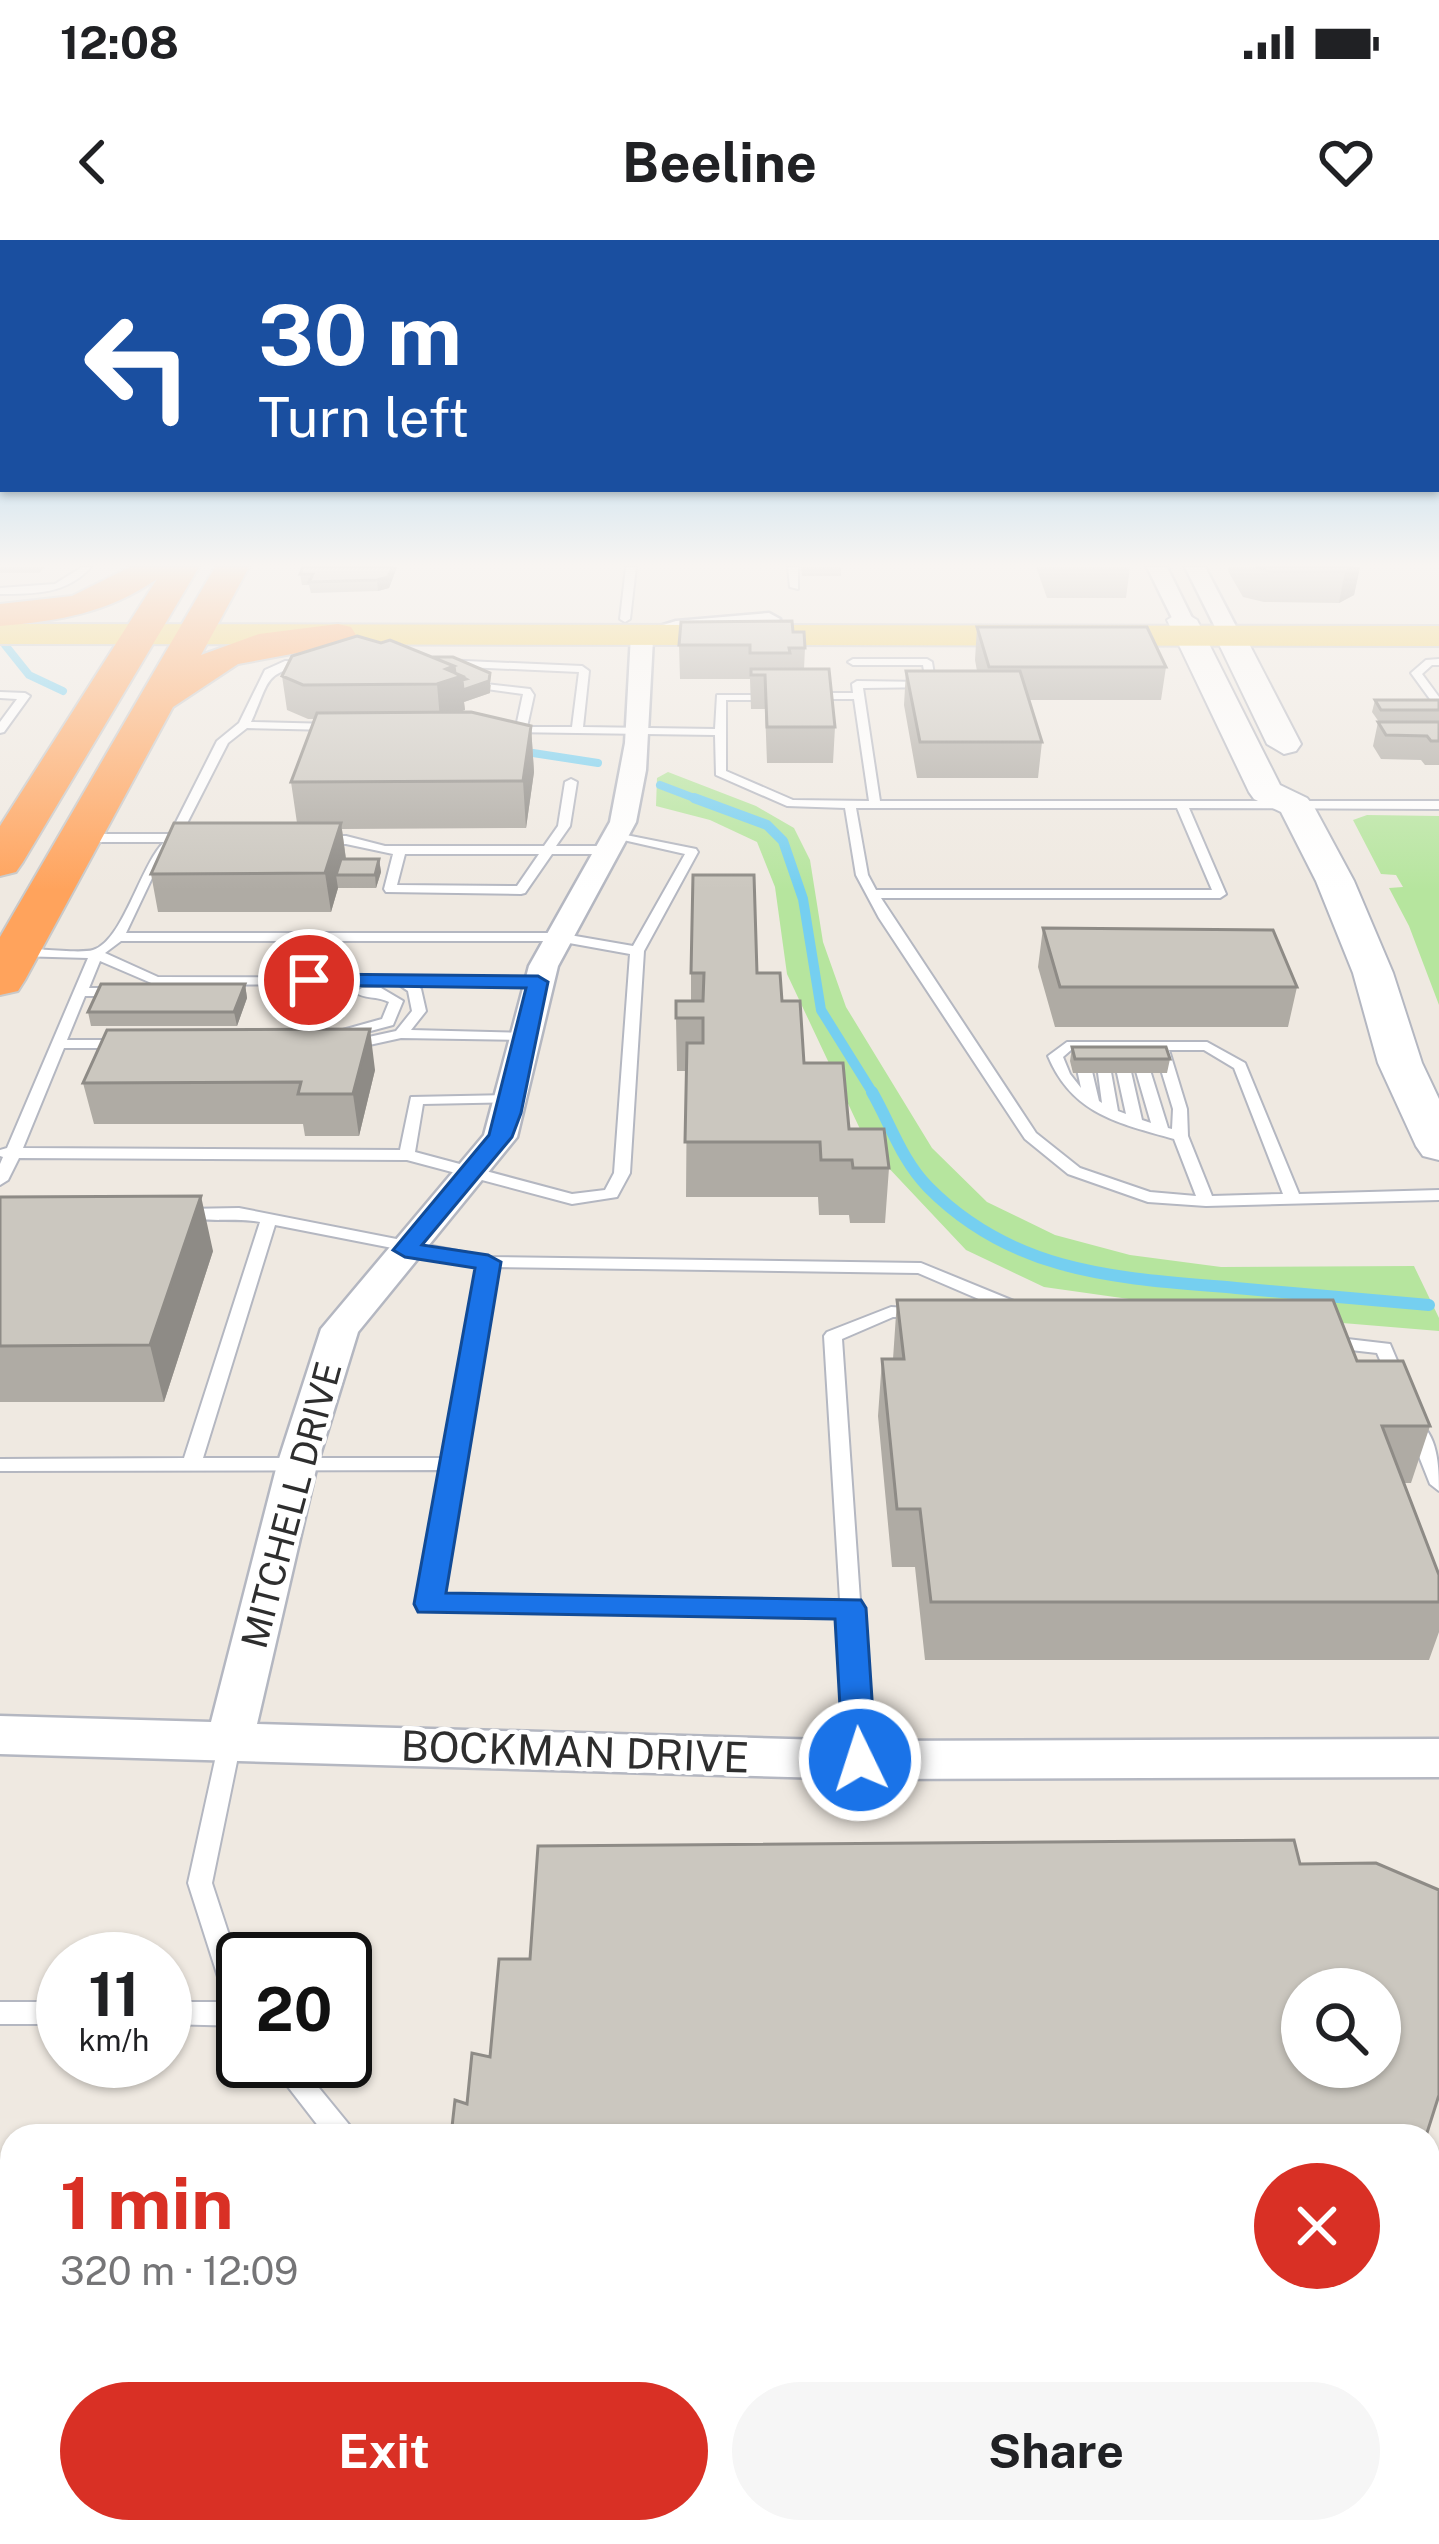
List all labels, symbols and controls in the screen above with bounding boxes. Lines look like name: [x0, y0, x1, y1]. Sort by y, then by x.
text: 12:08: [60, 16, 179, 69]
icon: back: [60, 129, 126, 195]
icon: heart: [1313, 129, 1379, 195]
text: Beeline: [622, 131, 817, 194]
text: 30 m: [258, 285, 462, 384]
icon: left: [60, 288, 216, 444]
text: Turn left: [258, 386, 469, 449]
pin: [258, 929, 360, 1031]
icon: arrive: [276, 947, 342, 1013]
street label: MITCHELL DRIVE: [233, 1357, 349, 1653]
position arrow: [797, 1697, 923, 1823]
street label: BOCKMAN DRIVE: [400, 1720, 750, 1782]
speed limit sign: 20: [216, 1932, 372, 2088]
text: 11: [88, 1959, 140, 2030]
map controls: [1281, 1968, 1401, 2088]
button: search: [1281, 1968, 1401, 2088]
text: km/h: [79, 2022, 149, 2058]
text: 1 min: [60, 2161, 234, 2245]
button: close: [1254, 2163, 1380, 2289]
text: 320 m · 12:09: [60, 2248, 298, 2294]
button: Exit: [60, 2382, 708, 2520]
button: Share: [732, 2382, 1380, 2520]

